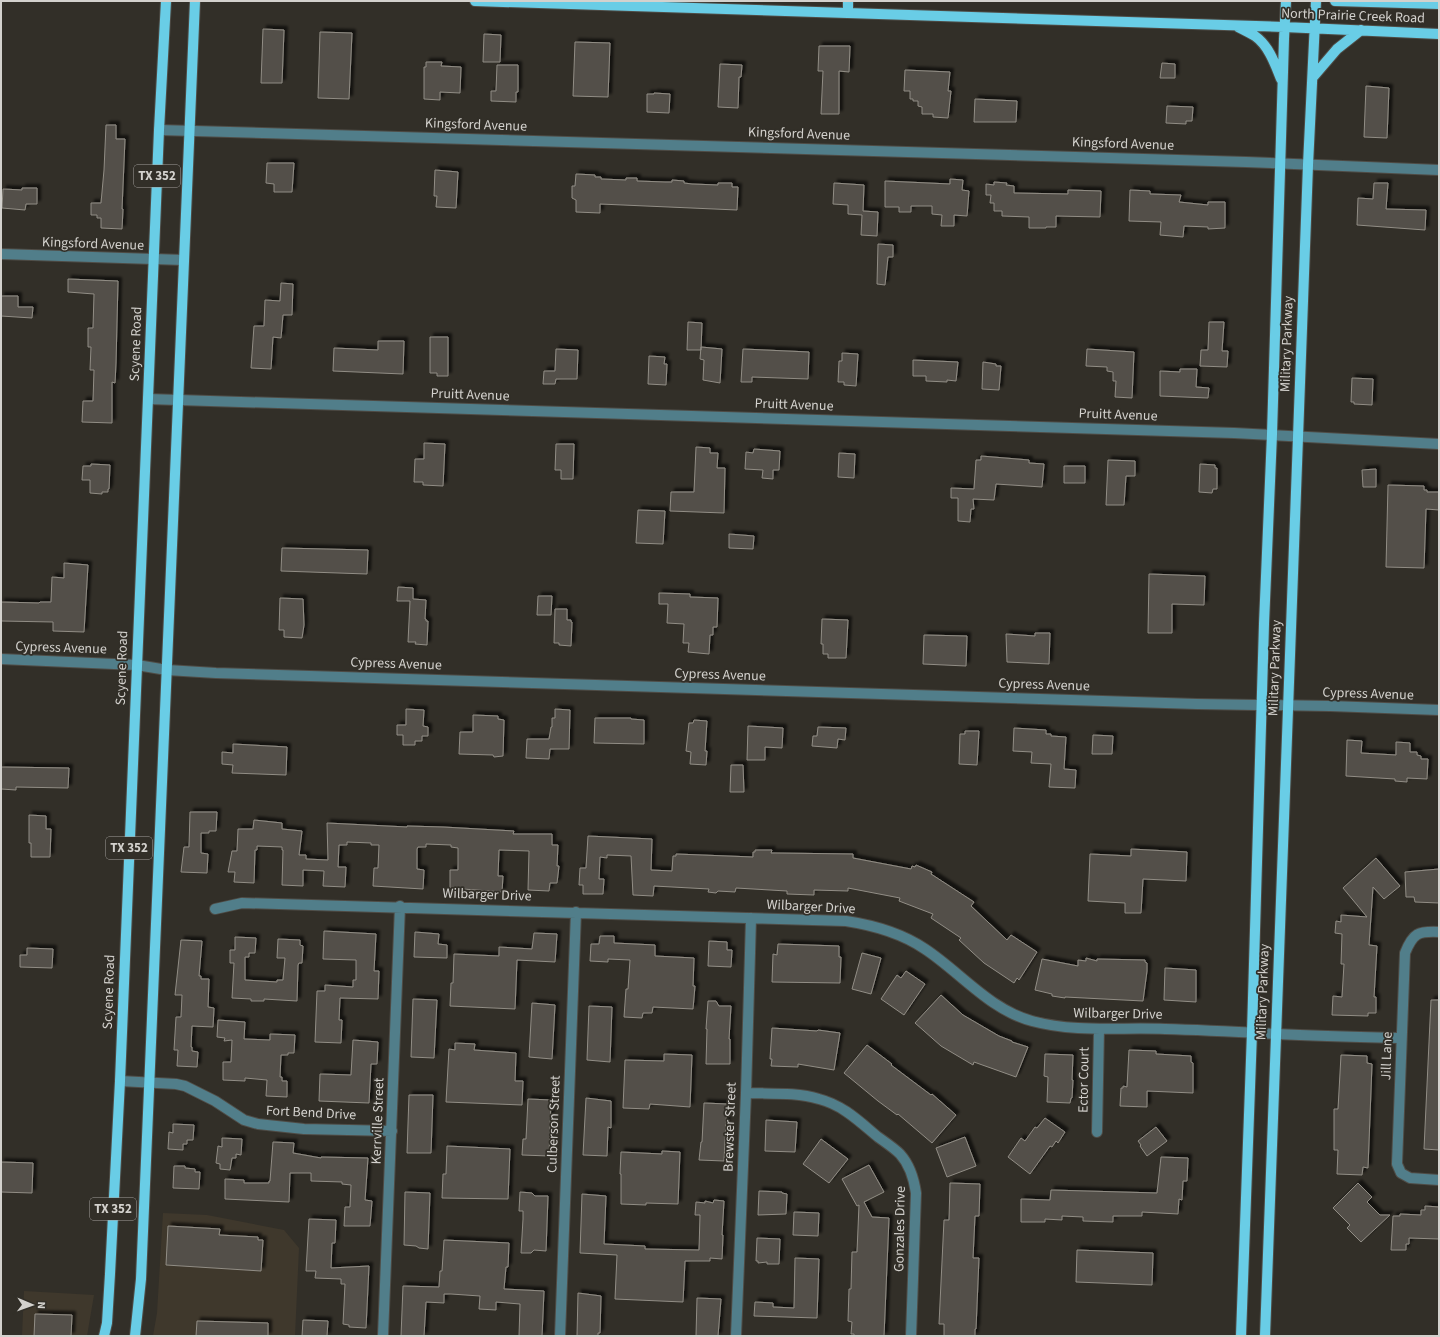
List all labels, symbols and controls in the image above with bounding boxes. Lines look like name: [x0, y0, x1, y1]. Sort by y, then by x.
street label: North Prairie Creek Road: [1281, 3, 1425, 29]
street label: Kingsford Avenue: [425, 113, 527, 137]
street label: Kingsford Avenue: [748, 122, 850, 146]
street label: Kingsford Avenue: [1072, 132, 1174, 156]
road number: TX 352: [134, 165, 180, 187]
street label: Kingsford Avenue: [42, 232, 144, 256]
street label: Military Parkway: [1275, 295, 1299, 393]
street label: Scyene Road: [125, 306, 147, 382]
street label: Pruitt Avenue: [430, 384, 510, 406]
street label: Pruitt Avenue: [754, 394, 834, 416]
street label: Pruitt Avenue: [1078, 404, 1158, 426]
street label: Military Parkway: [1263, 619, 1287, 717]
street label: Scyene Road: [111, 630, 133, 706]
street label: Cypress Avenue: [15, 636, 107, 660]
street label: Cypress Avenue: [350, 652, 442, 676]
street label: Cypress Avenue: [674, 663, 766, 687]
street label: Cypress Avenue: [998, 673, 1090, 697]
street label: Cypress Avenue: [1322, 682, 1414, 706]
road number: TX 352: [106, 837, 152, 859]
street label: Wilbarger Drive: [442, 883, 532, 907]
street label: Wilbarger Drive: [766, 895, 856, 919]
street label: Military Parkway: [1251, 943, 1275, 1041]
street label: Scyene Road: [98, 954, 120, 1030]
street label: Wilbarger Drive: [1073, 1003, 1163, 1025]
street label: Jill Lane: [1376, 1031, 1398, 1081]
street label: Ector Court: [1073, 1047, 1095, 1113]
street label: Culberson Street: [542, 1075, 566, 1173]
street label: Kerrville Street: [366, 1077, 390, 1165]
street label: Brewster Street: [718, 1081, 742, 1172]
street label: Fort Bend Drive: [265, 1101, 357, 1125]
street label: Gonzales Drive: [889, 1186, 911, 1272]
road number: TX 352: [90, 1198, 136, 1220]
north arrow: [12, 1285, 52, 1325]
text: N: [34, 1301, 49, 1309]

